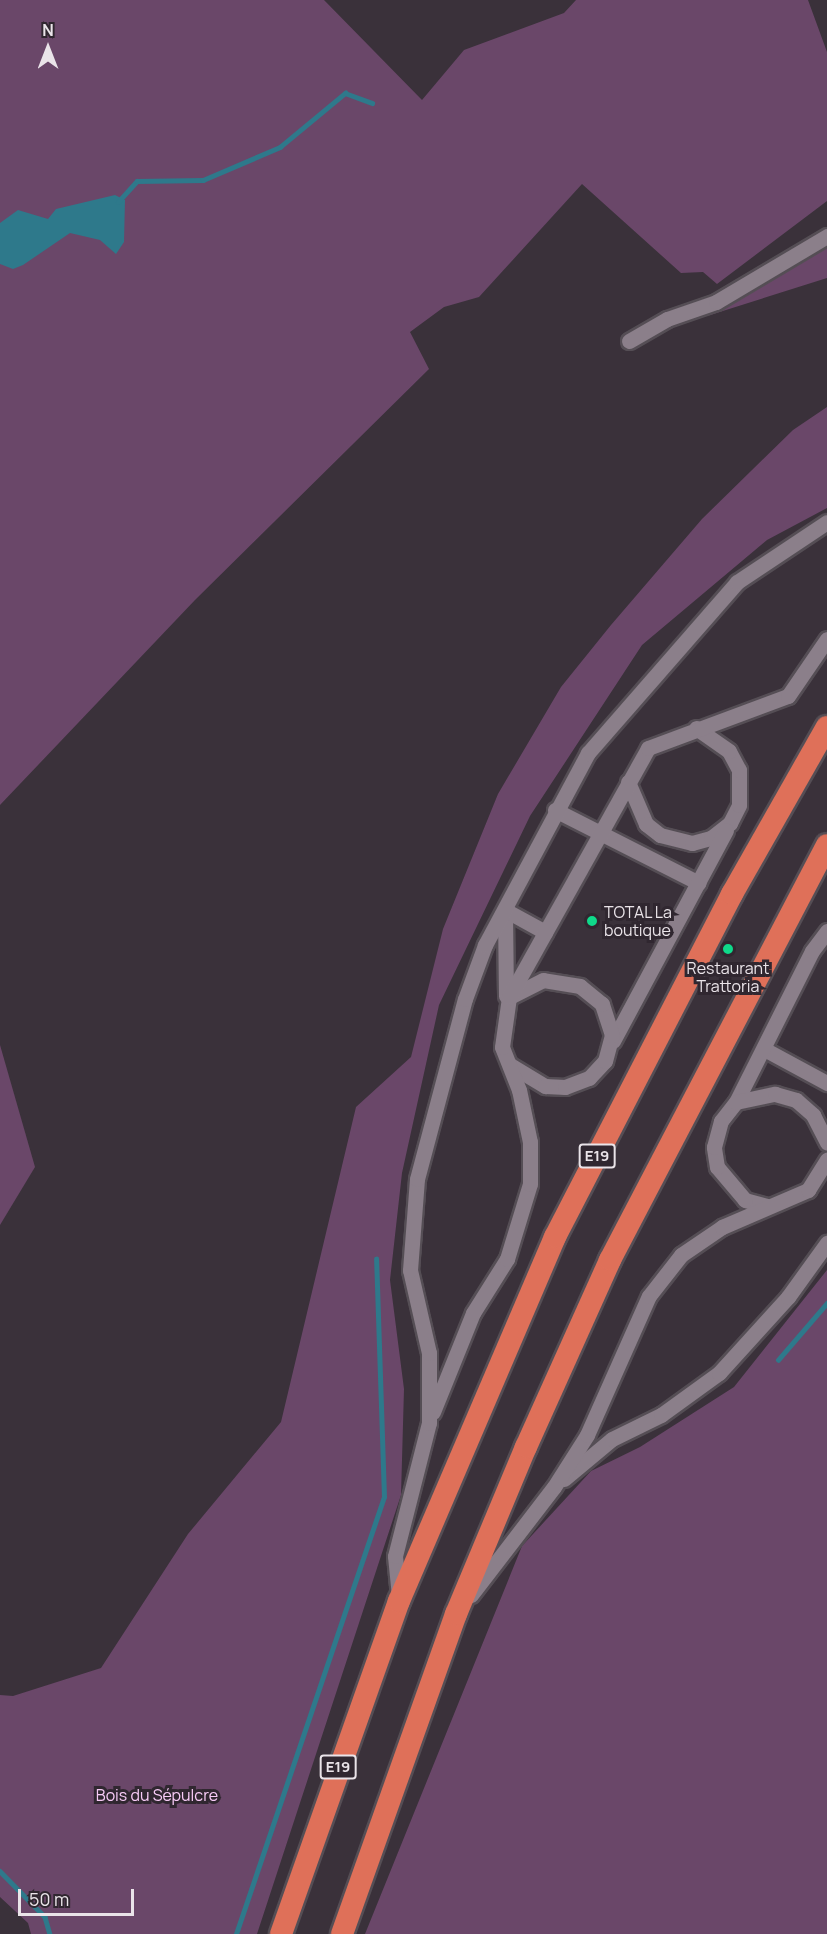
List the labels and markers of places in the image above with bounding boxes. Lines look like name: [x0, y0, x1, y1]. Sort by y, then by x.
place label: TOTAL La boutique: [604, 902, 673, 940]
marker: TOTAL La boutique: [585, 914, 599, 928]
marker: Restaurant Trattoria: [721, 942, 735, 956]
place label: Restaurant Trattoria: [687, 958, 769, 996]

